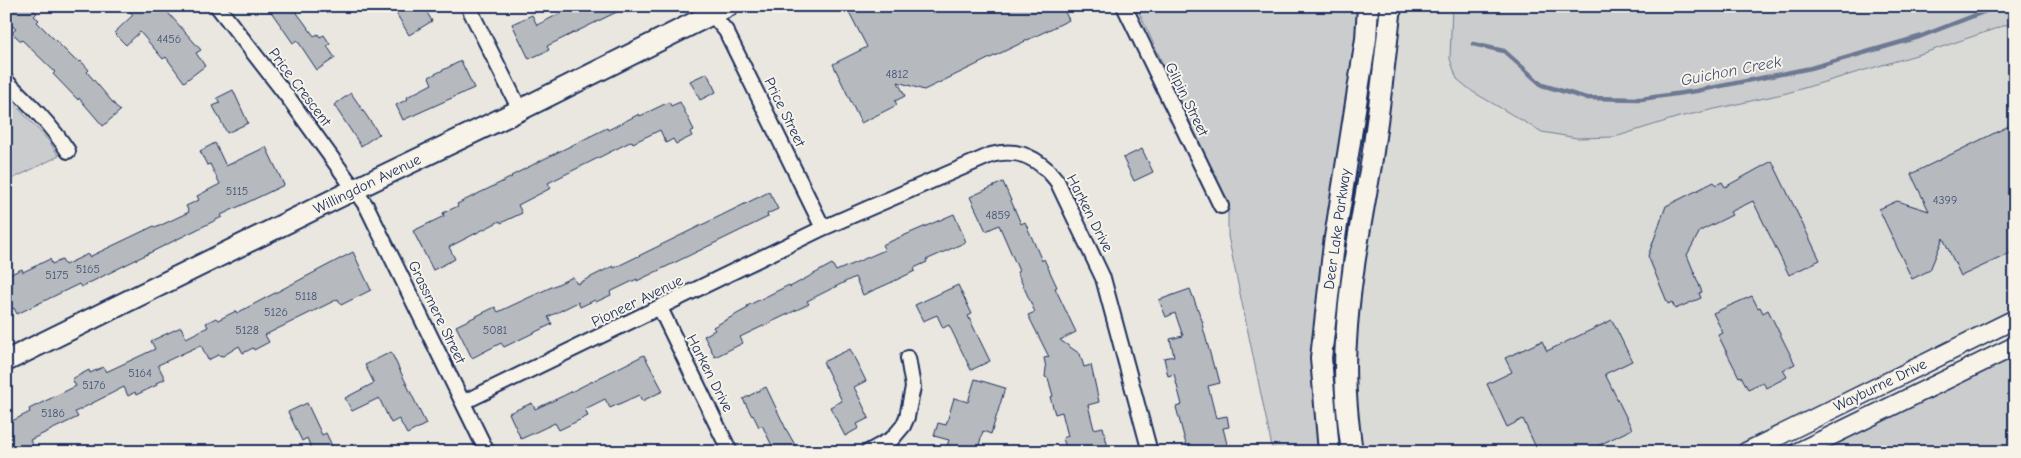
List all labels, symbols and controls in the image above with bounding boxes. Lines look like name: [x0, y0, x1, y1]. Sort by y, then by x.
house number: 4456: [157, 32, 181, 46]
street label: Price Crescent: [265, 44, 336, 130]
water label: Guichon Creek: [1679, 52, 1783, 90]
street label: Gilpin Street: [1161, 59, 1213, 139]
house number: 4812: [885, 67, 909, 81]
street label: Price Street: [760, 74, 810, 150]
street label: Willingdon Avenue: [310, 150, 424, 218]
street label: Deer Lake Parkway: [1320, 167, 1354, 291]
street label: Harken Drive: [1063, 171, 1117, 255]
house number: 5115: [226, 184, 248, 198]
house number: 4399: [1933, 193, 1957, 207]
house number: 4859: [986, 208, 1010, 222]
street label: Grassmere Street: [404, 258, 470, 367]
house number: 5165: [76, 262, 100, 276]
house number: 5175: [45, 268, 69, 282]
street label: Pioneer Avenue: [588, 271, 686, 331]
house number: 5118: [295, 289, 317, 303]
house number: 5126: [264, 305, 288, 319]
house number: 5128: [235, 323, 259, 337]
house number: 5081: [483, 323, 508, 337]
street label: Harken Drive: [683, 331, 737, 415]
street label: Wayburne Drive: [1831, 355, 1930, 415]
house number: 5164: [128, 366, 152, 380]
house number: 5176: [82, 378, 106, 392]
house number: 5186: [41, 406, 65, 420]

